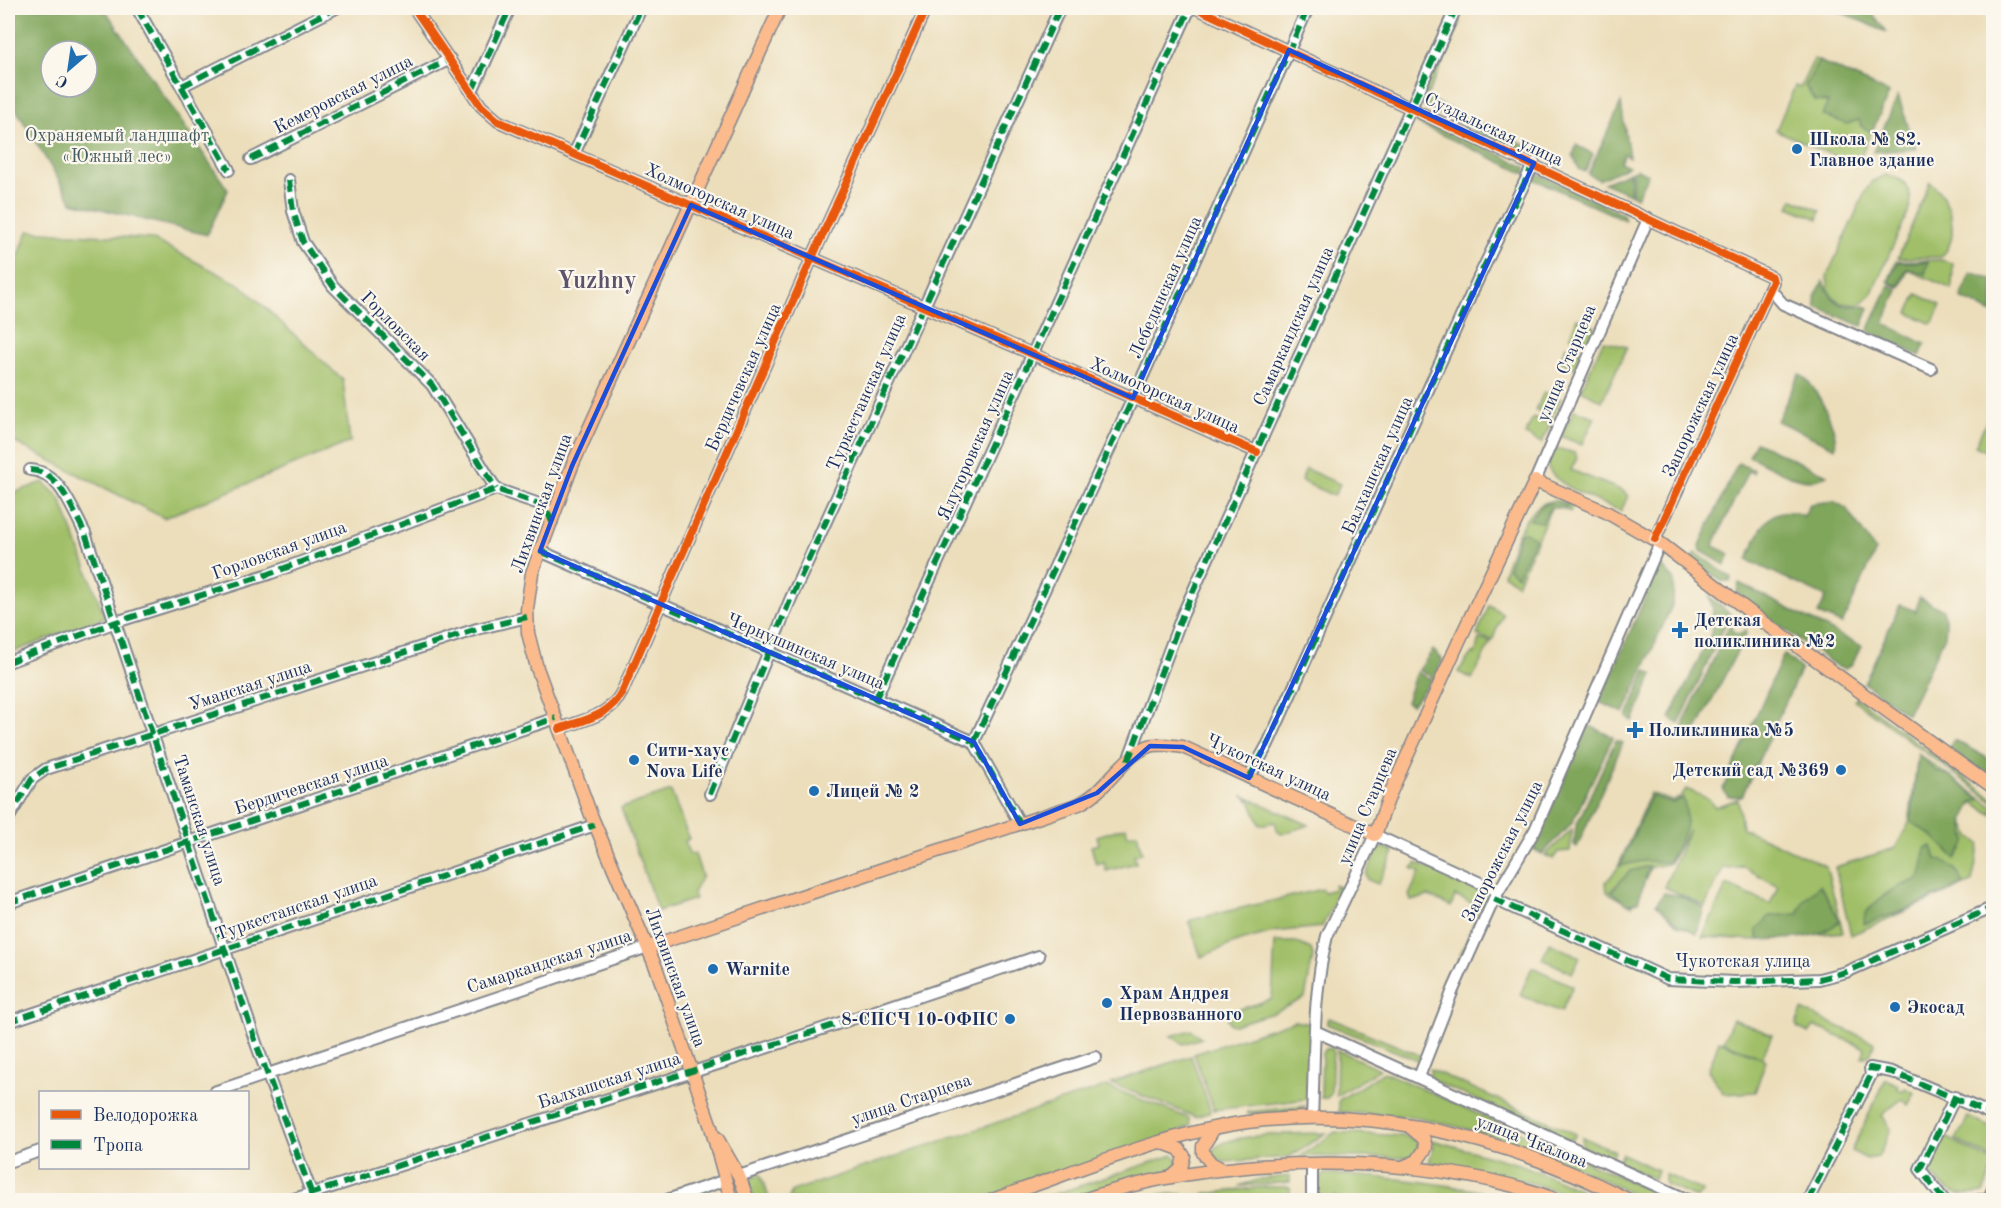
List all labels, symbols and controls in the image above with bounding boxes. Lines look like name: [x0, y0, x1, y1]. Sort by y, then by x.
north arrow: [39, 39, 99, 99]
street label: Кемеровская улица: [271, 52, 416, 138]
text: С: [54, 71, 71, 90]
street label: Суздальская улица: [1421, 90, 1566, 170]
park label: Охраняемый ландшафт «Южный лес»: [25, 127, 209, 166]
place label: Школа № 82. Главное здание: [1809, 131, 1935, 170]
marker: Школа № 82. Главное здание: [1790, 142, 1804, 156]
street label: Холмогорская улица: [642, 161, 797, 243]
street label: Лебединская улица: [1126, 213, 1206, 361]
street label: Самаркандская улица: [1251, 244, 1337, 409]
district label: Yuzhny: [557, 270, 637, 294]
street label: Горловская: [357, 288, 434, 365]
street label: Бердичевская улица: [703, 300, 785, 454]
street label: улица Старцева: [1534, 302, 1600, 425]
street label: Туркестанская улица: [824, 311, 910, 474]
street label: Запорожская улица: [1660, 331, 1742, 480]
street label: Холмогорская улица: [1087, 355, 1242, 437]
street label: Ялуторовская улица: [935, 367, 1017, 523]
street label: Балхашская улица: [1339, 394, 1416, 537]
street label: Лихвинская улица: [508, 431, 576, 576]
street label: Горловская улица: [210, 518, 349, 584]
street label: Чернушинская улица: [724, 610, 887, 693]
place label: Детская поликлиника №2: [1694, 612, 1835, 651]
marker: Детская поликлиника №2: [1671, 621, 1689, 639]
street label: Уманская улица: [187, 658, 314, 714]
marker: Поликлиника №5: [1626, 721, 1644, 739]
place label: Поликлиника №5: [1648, 722, 1794, 740]
street label: Чукотская улица: [1203, 731, 1334, 805]
place label: Сити-хаус Nova Life: [646, 742, 729, 781]
street label: улица Старцева: [1335, 745, 1401, 868]
street label: Бердичевская улица: [232, 752, 391, 818]
street label: Таманская улица: [169, 753, 229, 888]
marker: Сити-хаус Nova Life: [627, 753, 641, 767]
place label: Детский сад №369: [1672, 762, 1829, 780]
marker: Детский сад №369: [1834, 763, 1848, 777]
street label: Запорожская улица: [1459, 778, 1546, 925]
place label: Лицей № 2: [826, 783, 919, 801]
marker: Лицей № 2: [807, 784, 821, 798]
street label: Туркестанская улица: [213, 872, 380, 944]
street label: Лихвинская улица: [641, 905, 709, 1050]
street label: Самаркандская улица: [465, 927, 634, 997]
street label: Чукотская улица: [1675, 953, 1811, 971]
place label: Warnite: [725, 961, 790, 979]
marker: Warnite: [706, 962, 720, 976]
place label: Храм Андрея Первозванного: [1119, 985, 1242, 1024]
marker: Храм Андрея Первозванного: [1100, 996, 1114, 1010]
place label: Экосад: [1907, 999, 1964, 1017]
marker: Экосад: [1888, 1000, 1902, 1014]
place label: 8-СПСЧ 10-ОФПС: [841, 1011, 998, 1029]
marker: 8-СПСЧ 10-ОФПС: [1003, 1012, 1017, 1026]
street label: Балхашская улица: [536, 1049, 683, 1113]
street label: улица Старцева: [849, 1071, 974, 1129]
legend: [39, 1091, 249, 1169]
text: Велодорожка: [93, 1107, 198, 1125]
street label: улица Чкалова: [1473, 1112, 1590, 1171]
text: Тропа: [93, 1137, 143, 1155]

